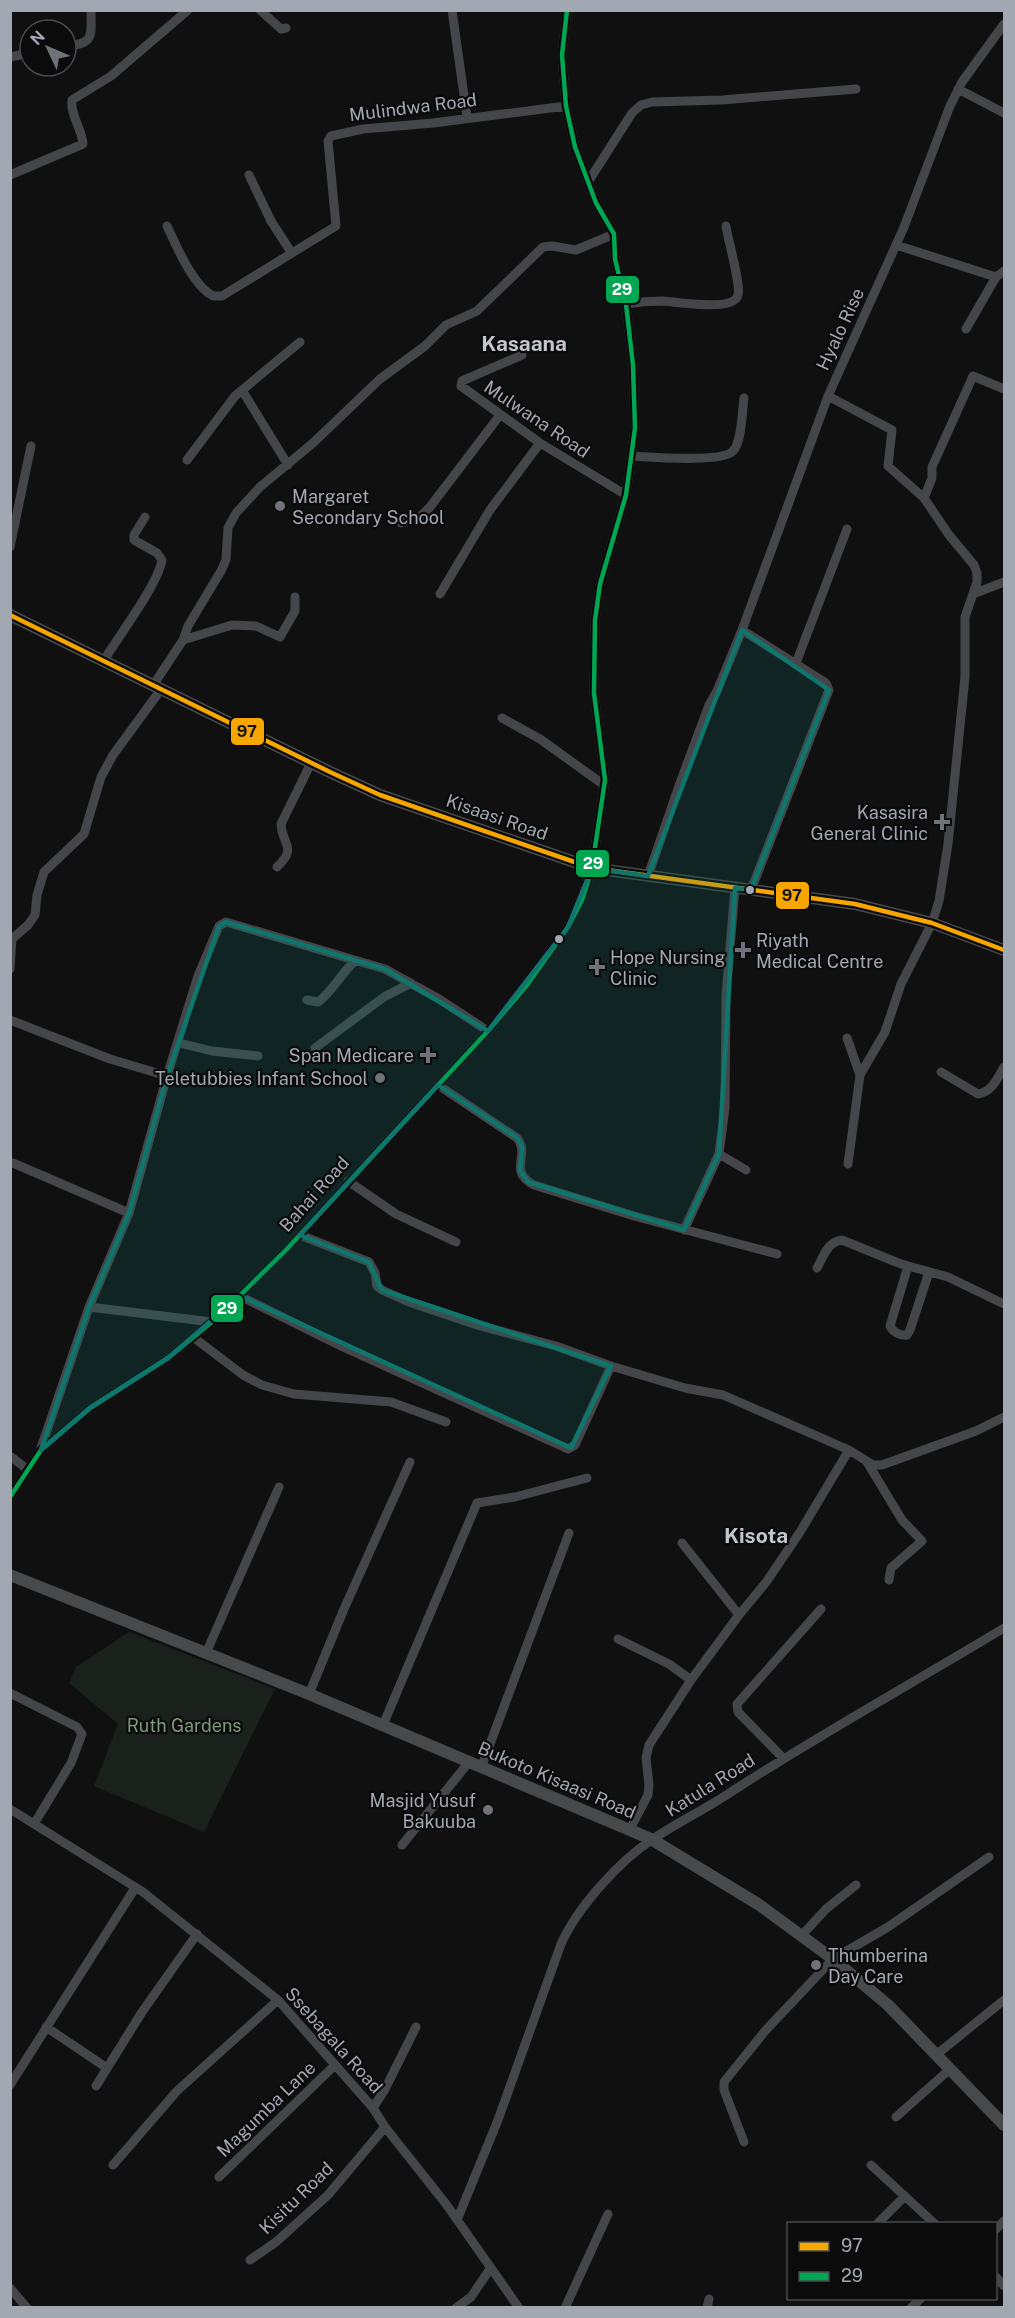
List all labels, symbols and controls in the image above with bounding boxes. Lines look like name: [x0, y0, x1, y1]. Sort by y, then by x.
north arrow: [18, 18, 78, 78]
text: N: [26, 27, 49, 49]
street label: Mulindwa Road: [348, 89, 478, 125]
line badge: 29: [605, 275, 640, 304]
text: 29: [612, 280, 632, 299]
street label: Hyalo Rise: [812, 284, 868, 374]
district label: Kasaana: [481, 331, 567, 356]
street label: Mulwana Road: [480, 376, 594, 462]
place label: Margaret Secondary School: [292, 486, 444, 528]
marker: Margaret Secondary School: [273, 499, 287, 513]
line badge: 97: [230, 717, 265, 746]
text: 97: [237, 722, 257, 741]
street label: Kisaasi Road: [443, 790, 551, 844]
place label: Kasasira General Clinic: [811, 802, 928, 844]
marker: Kasasira General Clinic: [933, 813, 951, 831]
line badge: 29: [575, 849, 610, 878]
text: 29: [583, 854, 603, 873]
line badge: 97: [775, 881, 810, 910]
unlabelled marker: [744, 884, 756, 896]
text: 97: [782, 886, 802, 905]
place label: Riyath Medical Centre: [756, 930, 883, 972]
unlabelled marker: [553, 933, 565, 945]
marker: Riyath Medical Centre: [734, 941, 752, 959]
place label: Hope Nursing Clinic: [610, 947, 725, 989]
marker: Hope Nursing Clinic: [588, 958, 606, 976]
place label: Span Medicare: [289, 1045, 414, 1066]
marker: Span Medicare: [419, 1046, 437, 1064]
place label: Teletubbies Infant School: [155, 1068, 368, 1089]
marker: Teletubbies Infant School: [373, 1071, 387, 1085]
street label: Bahai Road: [275, 1152, 353, 1236]
line badge: 29: [210, 1294, 244, 1323]
text: 29: [217, 1299, 237, 1318]
district label: Kisota: [724, 1523, 788, 1548]
park label: Ruth Gardens: [127, 1715, 241, 1736]
street label: Bukoto Kisaasi Road: [475, 1737, 639, 1823]
street label: Katula Road: [661, 1749, 759, 1821]
place label: Masjid Yusuf Bakuuba: [370, 1790, 476, 1832]
marker: Masjid Yusuf Bakuuba: [481, 1803, 495, 1817]
place label: Thumberina Day Care: [828, 1945, 928, 1987]
marker: Thumberina Day Care: [809, 1958, 823, 1972]
street label: Ssebagala Road: [281, 1983, 387, 2097]
street label: Magumba Lane: [212, 2057, 320, 2161]
street label: Kisitu Road: [255, 2158, 337, 2238]
legend: [787, 2222, 997, 2300]
text: 97: [841, 2235, 863, 2256]
text: 29: [841, 2265, 863, 2286]

